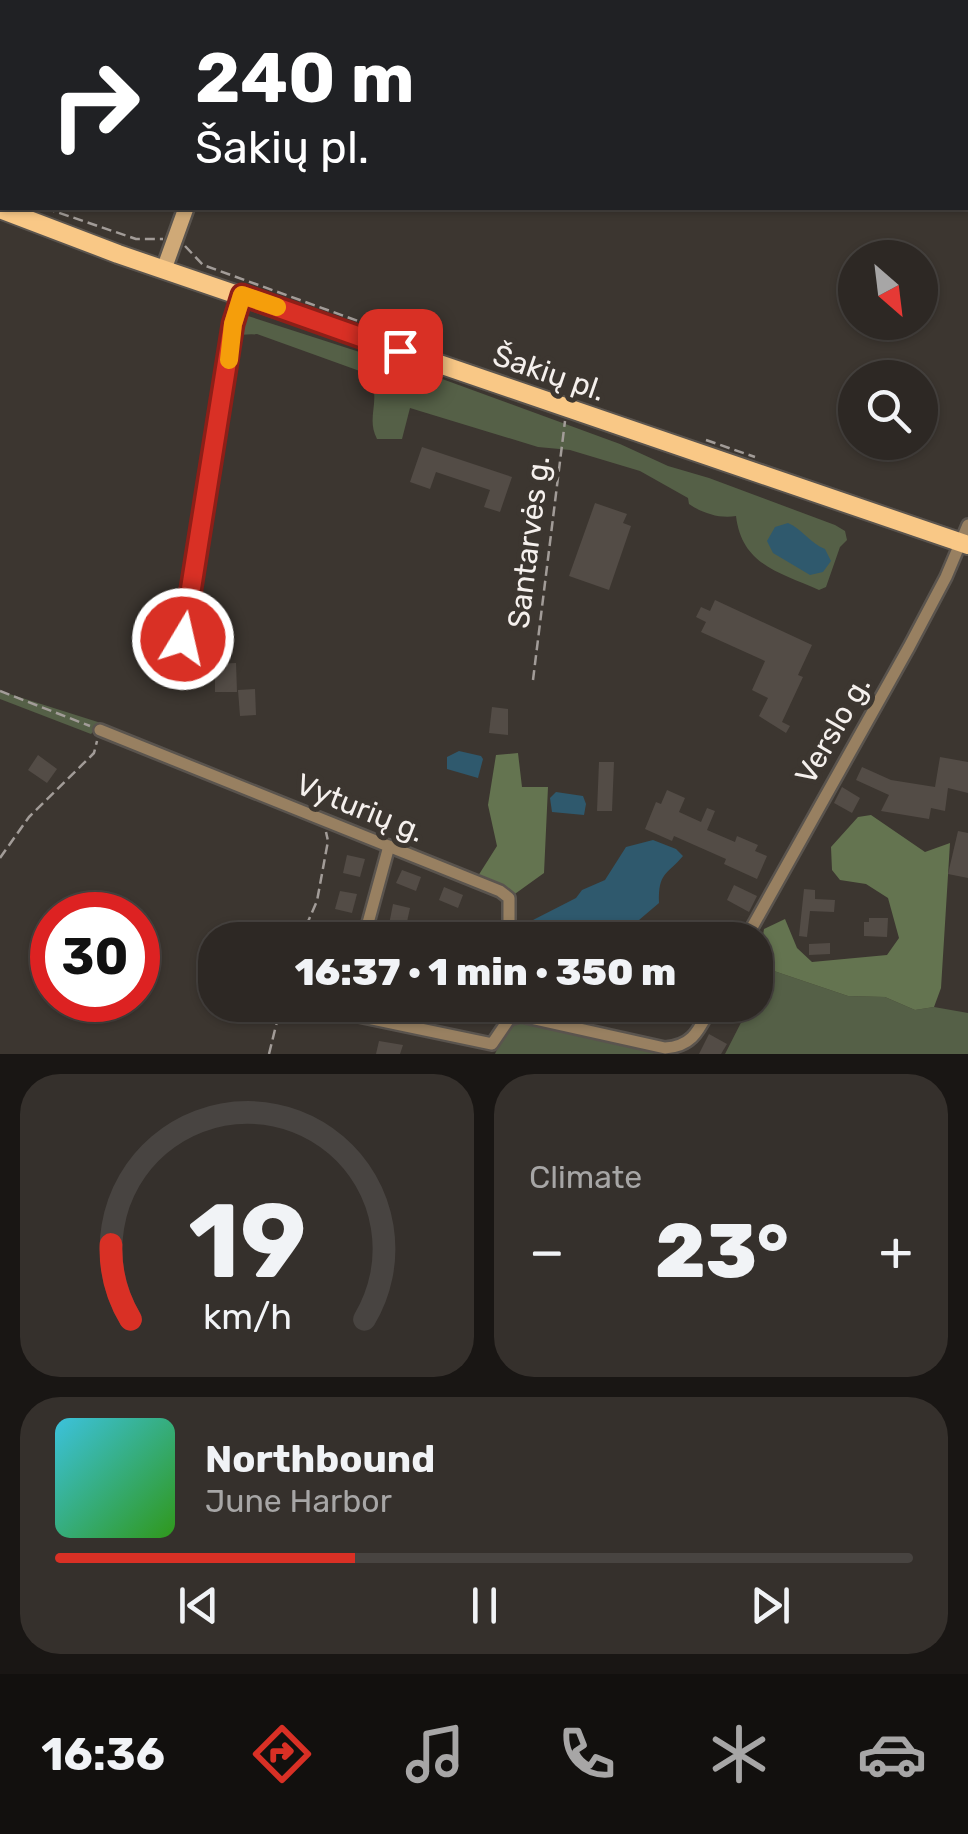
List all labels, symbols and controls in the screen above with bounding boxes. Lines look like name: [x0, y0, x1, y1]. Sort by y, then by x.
text: 240 m: [195, 37, 415, 120]
icon: right: [30, 40, 160, 170]
text: Šakių pl.: [195, 121, 369, 174]
north arrow: [838, 240, 938, 340]
map controls: [838, 240, 938, 460]
pin: [358, 309, 443, 394]
icon: arrive: [373, 324, 428, 379]
street label: Šakių pl.: [488, 337, 610, 409]
button: search: [838, 360, 938, 460]
street label: Santarvės g.: [501, 454, 557, 630]
position arrow: [131, 587, 235, 691]
street label: Verslo g.: [788, 670, 878, 790]
street label: Vyturių g.: [291, 766, 429, 850]
speed limit sign: 30: [30, 892, 160, 1022]
text: 16:37 · 1 min · 350 m: [295, 949, 676, 995]
text: Climate: [529, 1158, 642, 1196]
text: 19: [188, 1180, 306, 1303]
text: 23°: [655, 1207, 789, 1296]
text: −: [529, 1219, 565, 1284]
text: +: [879, 1219, 913, 1284]
text: km/h: [202, 1296, 292, 1338]
text: Northbound: [205, 1436, 435, 1482]
text: June Harbor: [205, 1482, 392, 1520]
icon: previous: [171, 1578, 226, 1633]
icon: pause: [457, 1578, 512, 1633]
icon: next: [743, 1578, 798, 1633]
icon: directions: [247, 1719, 317, 1789]
icon: music: [400, 1719, 470, 1789]
icon: phone: [552, 1719, 622, 1789]
icon: climate: [704, 1719, 774, 1789]
icon: car: [857, 1719, 927, 1789]
text: 16:36: [41, 1728, 165, 1781]

